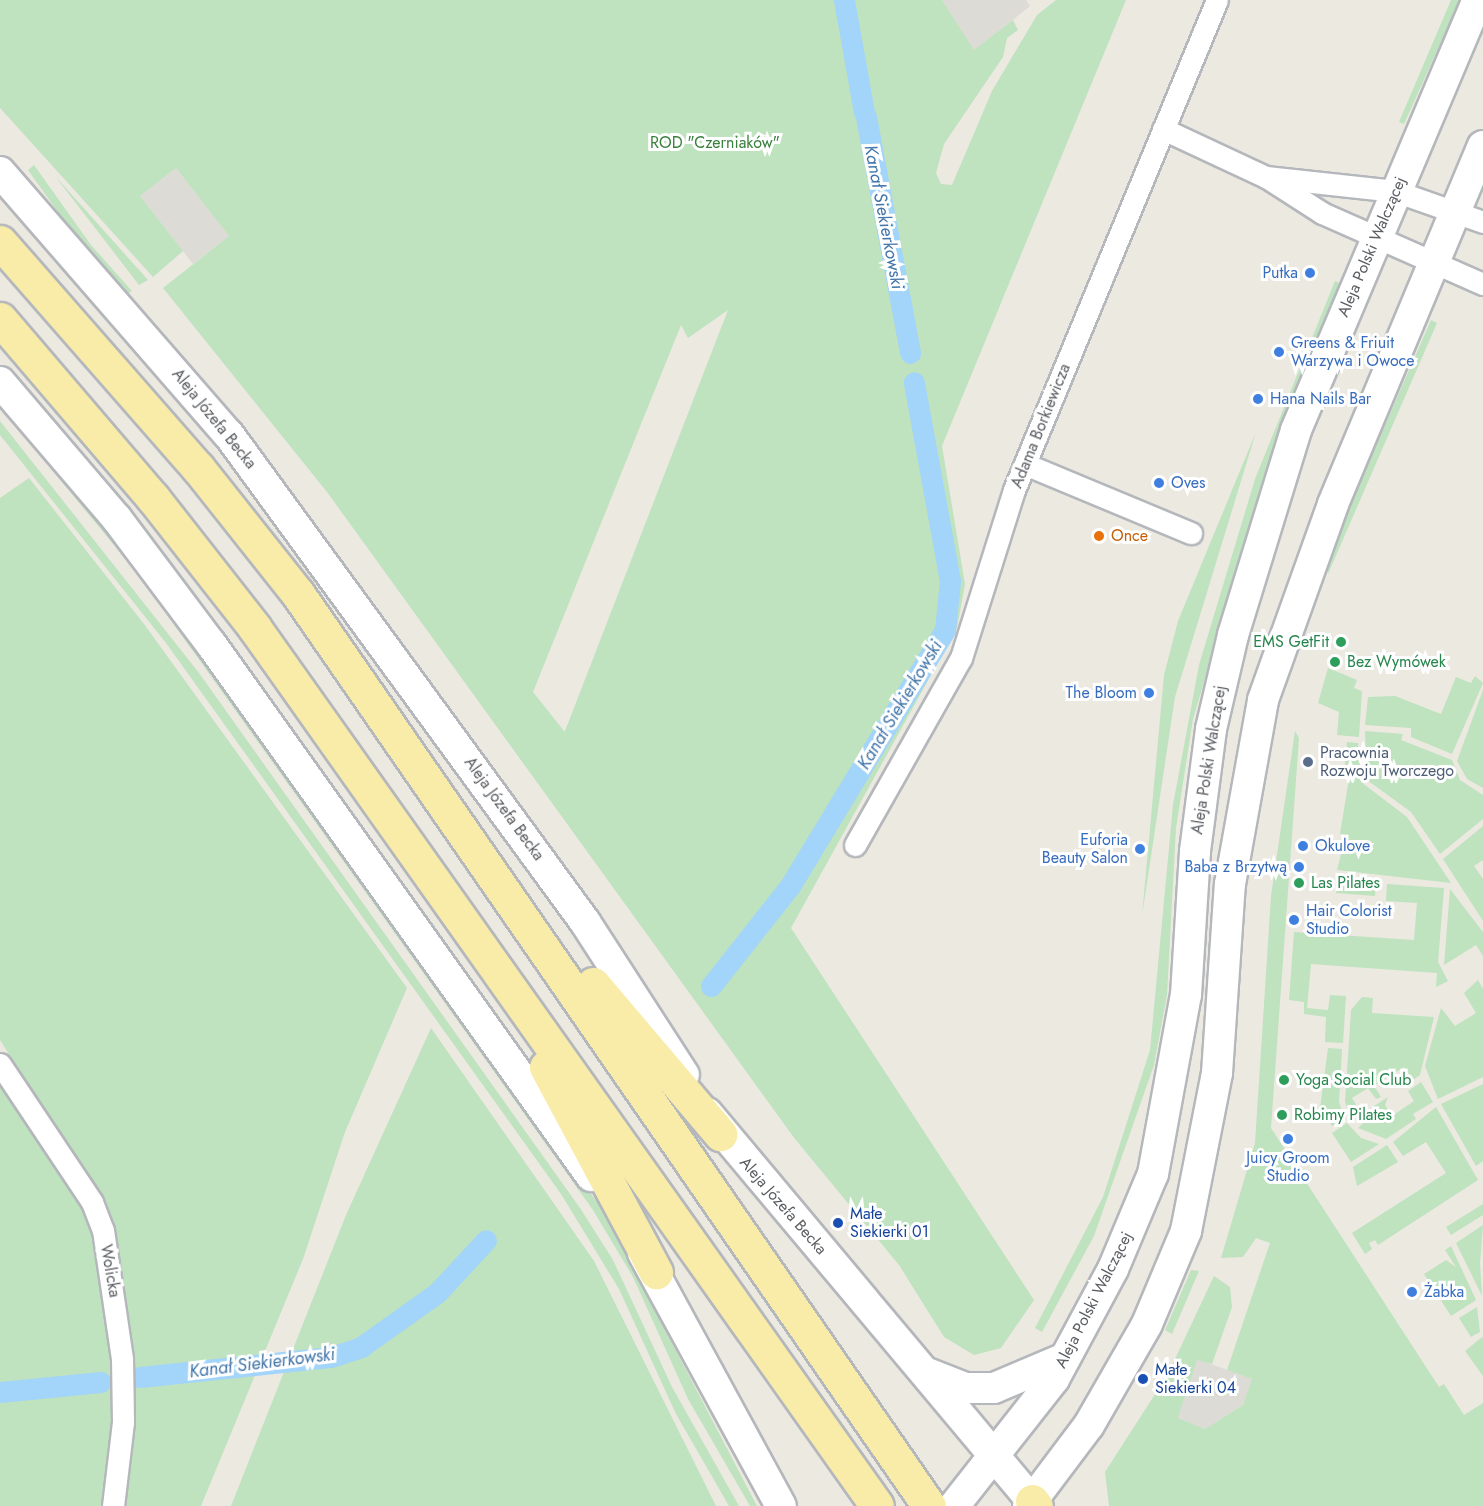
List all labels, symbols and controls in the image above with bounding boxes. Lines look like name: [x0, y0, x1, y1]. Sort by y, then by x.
park label: ROD "Czerniaków": [650, 133, 780, 153]
water label: Kanał Siekierkowski: [859, 143, 909, 291]
street label: Aleja Polski Walczącej: [1334, 174, 1410, 320]
place label: Putka: [1263, 263, 1298, 283]
marker: Putka: [1303, 266, 1317, 280]
place label: Greens & Friuit Warzywa i Owoce: [1291, 333, 1415, 371]
marker: Greens & Friuit Warzywa i Owoce: [1272, 345, 1286, 359]
street label: Adama Borkiewicza: [1007, 361, 1075, 491]
street label: Aleja Józefa Becka: [168, 365, 260, 473]
place label: Hana Nails Bar: [1270, 389, 1371, 409]
marker: Hana Nails Bar: [1251, 392, 1265, 406]
place label: Oves: [1171, 473, 1205, 493]
marker: Oves: [1152, 476, 1166, 490]
place label: Once: [1111, 526, 1148, 546]
marker: Once: [1092, 529, 1106, 543]
place label: EMS GetFit: [1253, 632, 1329, 652]
marker: EMS GetFit: [1334, 635, 1348, 649]
water label: Kanał Siekierkowski: [853, 637, 947, 773]
place label: Bez Wymówek: [1347, 652, 1446, 672]
marker: Bez Wymówek: [1328, 655, 1342, 669]
place label: The Bloom: [1066, 683, 1137, 703]
street label: Aleja Polski Walczącej: [1188, 684, 1230, 836]
marker: The Bloom: [1142, 686, 1156, 700]
place label: Pracownia Rozwoju Tworczego: [1320, 743, 1454, 781]
street label: Aleja Józefa Becka: [460, 753, 548, 865]
marker: Pracownia Rozwoju Tworczego: [1301, 755, 1315, 769]
place label: Euforia Beauty Salon: [1042, 830, 1128, 868]
place label: Okulove: [1315, 836, 1370, 856]
marker: Okulove: [1296, 839, 1310, 853]
marker: Euforia Beauty Salon: [1133, 842, 1147, 856]
place label: Baba z Brzytwą: [1185, 857, 1287, 877]
marker: Baba z Brzytwą: [1292, 860, 1306, 874]
place label: Las Pilates: [1311, 873, 1380, 893]
marker: Las Pilates: [1292, 876, 1306, 890]
place label: Hair Colorist Studio: [1306, 901, 1392, 939]
marker: Hair Colorist Studio: [1287, 913, 1301, 927]
place label: Yoga Social Club: [1296, 1070, 1411, 1090]
marker: Yoga Social Club: [1277, 1073, 1291, 1087]
place label: Robimy Pilates: [1294, 1105, 1392, 1125]
marker: Robimy Pilates: [1275, 1108, 1289, 1122]
marker: Juicy Groom Studio: [1281, 1132, 1295, 1146]
place label: Juicy Groom Studio: [1246, 1148, 1330, 1186]
street label: Aleja Józefa Becka: [735, 1153, 831, 1259]
place label: Małe Siekierki 01: [850, 1204, 929, 1242]
marker: Małe Siekierki 01: [831, 1216, 845, 1230]
street label: Aleja Polski Walczącej: [1051, 1229, 1137, 1371]
street label: Wolicka: [96, 1243, 124, 1299]
place label: Żabka: [1424, 1282, 1464, 1302]
marker: Żabka: [1405, 1285, 1419, 1299]
water label: Kanał Siekierkowski: [188, 1343, 336, 1383]
place label: Małe Siekierki 04: [1155, 1360, 1236, 1398]
marker: Małe Siekierki 04: [1136, 1372, 1150, 1386]

